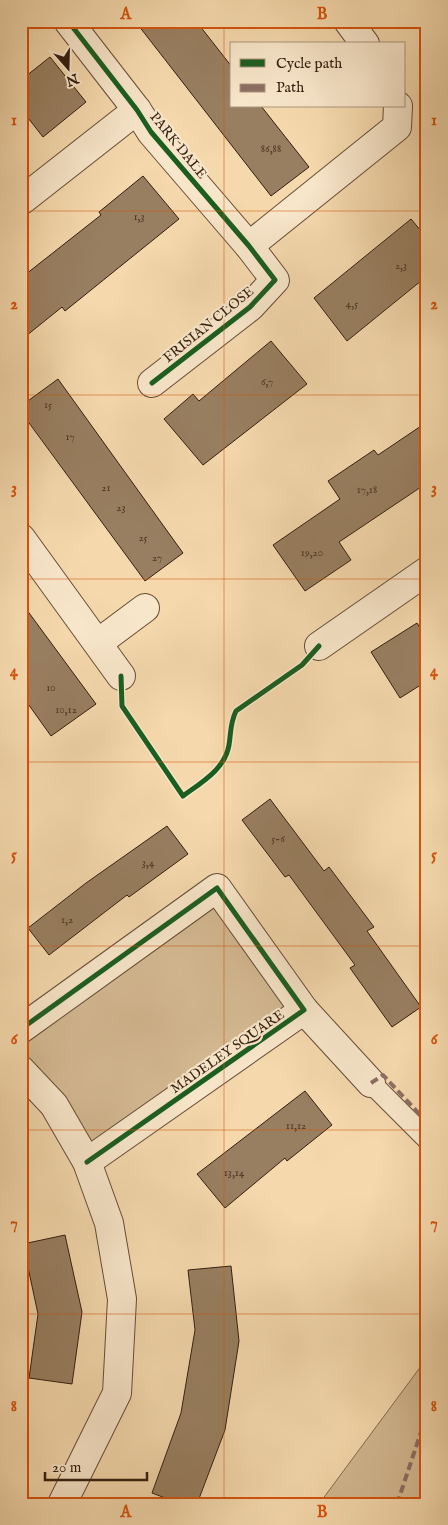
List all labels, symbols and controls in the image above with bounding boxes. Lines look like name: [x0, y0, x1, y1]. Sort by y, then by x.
text: A: [120, 5, 133, 25]
text: B: [317, 5, 328, 25]
north arrow: [42, 42, 92, 92]
legend: [230, 42, 406, 108]
text: Cycle path: [276, 54, 342, 73]
text: N: [63, 68, 82, 90]
text: Path: [276, 78, 304, 97]
street label: PARK DALE: [146, 108, 211, 183]
text: 1: [11, 111, 17, 131]
text: 1: [431, 111, 437, 131]
house number: 86,88: [261, 142, 281, 156]
house number: 1,3: [133, 210, 145, 224]
house number: 2,3: [395, 259, 407, 273]
street label: FRISIAN CLOSE: [160, 282, 258, 367]
text: 2: [10, 295, 18, 315]
text: 2: [430, 295, 438, 315]
house number: 4,5: [346, 297, 358, 311]
house number: 6,7: [261, 375, 273, 389]
house number: 15: [44, 398, 52, 412]
house number: 17: [65, 430, 75, 444]
text: 3: [11, 479, 17, 499]
text: 3: [431, 479, 437, 499]
house number: 21: [101, 481, 111, 495]
house number: 17,18: [357, 483, 377, 497]
house number: 23: [116, 501, 126, 515]
house number: 25: [138, 531, 148, 545]
house number: 19,20: [301, 546, 323, 560]
house number: 27: [152, 551, 162, 565]
text: 4: [10, 662, 19, 682]
text: 4: [430, 662, 439, 682]
house number: 10: [46, 681, 56, 695]
house number: 10,12: [55, 703, 77, 717]
house number: 5-6: [271, 832, 285, 846]
text: 5: [11, 846, 17, 866]
text: 5: [431, 846, 437, 866]
house number: 3,4: [142, 856, 155, 870]
house number: 1,2: [61, 913, 73, 927]
street label: MADELEY SQUARE: [167, 1006, 288, 1098]
text: 6: [11, 1030, 19, 1050]
text: 6: [431, 1030, 439, 1050]
house number: 11,12: [286, 1119, 306, 1133]
house number: 13,14: [224, 1166, 245, 1180]
text: 7: [10, 1214, 18, 1234]
text: 7: [430, 1214, 438, 1234]
text: 8: [11, 1397, 17, 1417]
text: 8: [431, 1397, 437, 1417]
scale bar: [45, 1450, 148, 1482]
text: 20 m: [52, 1458, 82, 1477]
text: A: [120, 1503, 133, 1523]
text: B: [317, 1503, 328, 1523]

